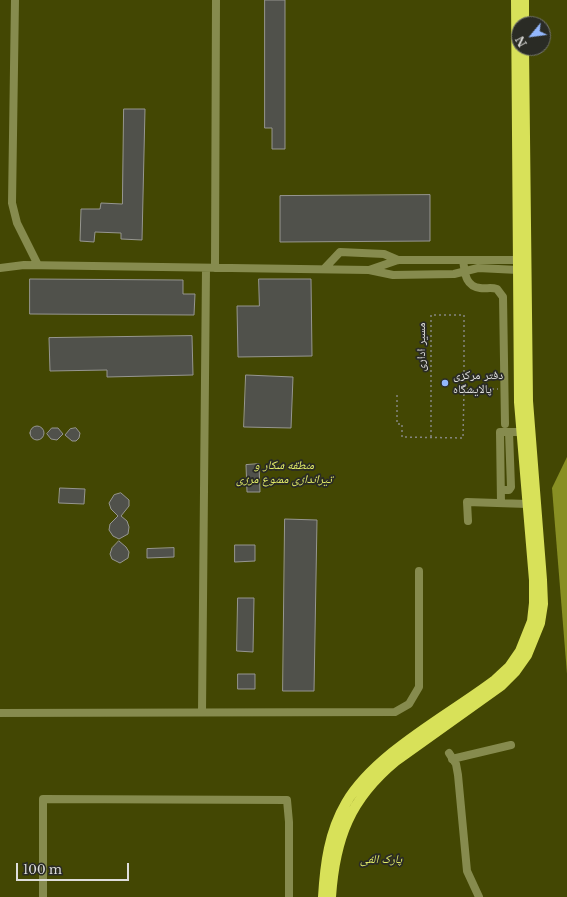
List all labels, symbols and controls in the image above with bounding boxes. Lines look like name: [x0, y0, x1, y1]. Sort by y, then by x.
north arrow: [511, 16, 551, 56]
text: N: [513, 33, 530, 49]
street label: مسیر اداری: [415, 323, 429, 371]
place label: دفتر مرکزی پالایشگاه: [453, 369, 503, 397]
marker: دفتر مرکزی پالایشگاه: [440, 378, 450, 388]
park label: منطقه شکار و تیراندازی ممنوع مرزی: [236, 459, 332, 487]
park label: پارک الفی: [360, 853, 402, 867]
scale bar: [18, 855, 131, 881]
text: 100 m: [23, 862, 62, 877]

